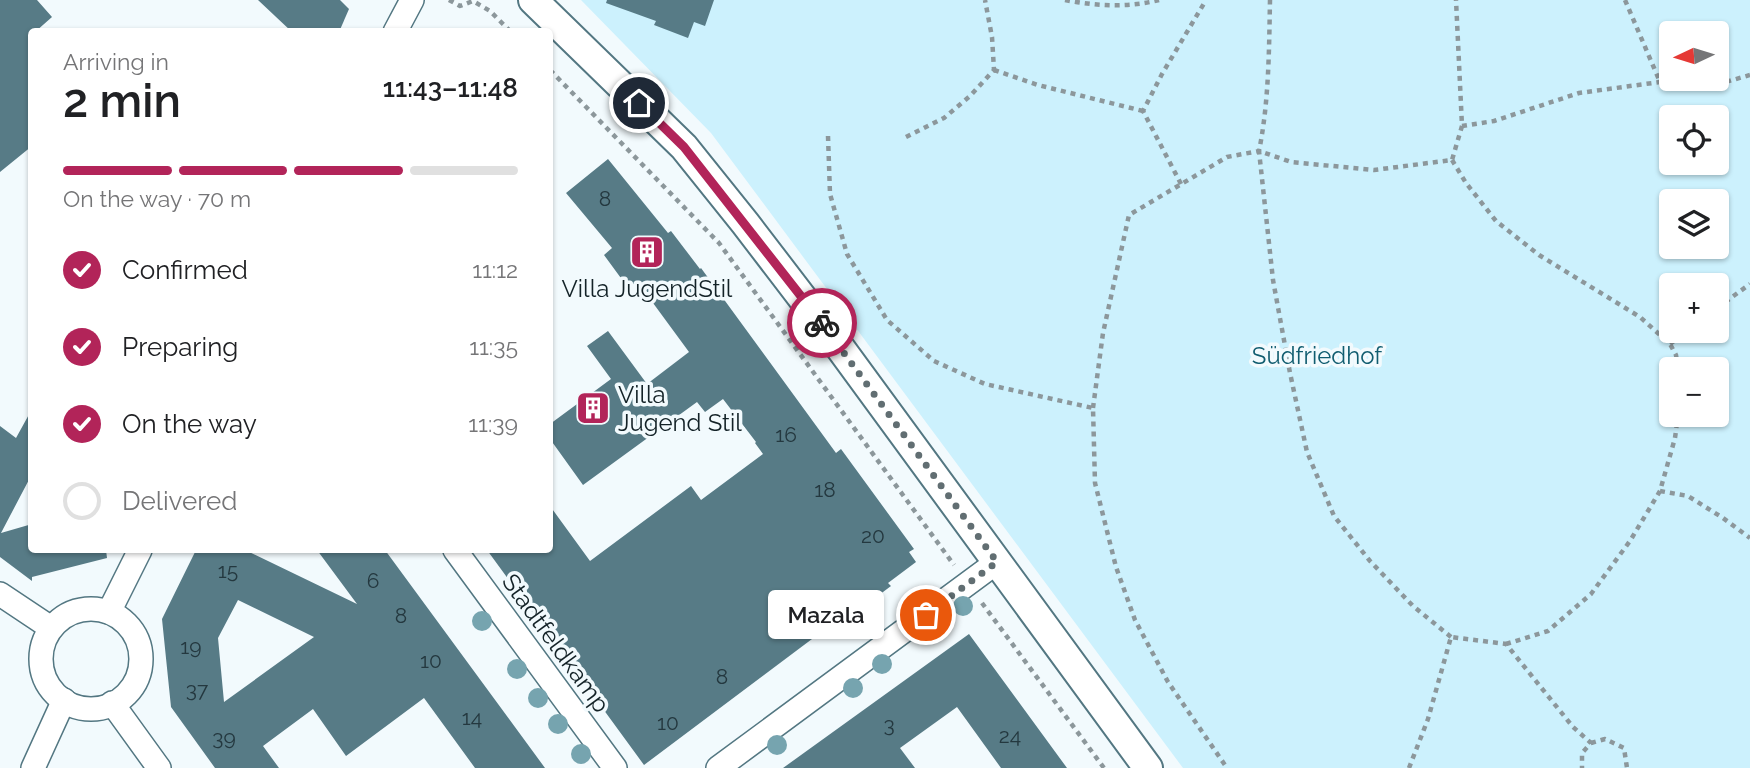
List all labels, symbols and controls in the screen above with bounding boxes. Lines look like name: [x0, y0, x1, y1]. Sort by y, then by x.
north arrow: [1659, 21, 1729, 91]
map controls: [1659, 21, 1729, 427]
text: Arriving in: [63, 48, 169, 75]
text: 11:43–11:48: [383, 73, 518, 103]
pin: [609, 73, 669, 133]
text: 2 min: [63, 74, 181, 128]
icon: home: [620, 84, 658, 122]
button: locate: [1659, 105, 1729, 175]
text: On the way · 70 m: [63, 185, 251, 212]
house number: 8: [599, 186, 611, 211]
button: layers: [1659, 189, 1729, 259]
building icon: Villa JugendStil: [628, 233, 666, 271]
icon: check: [63, 251, 101, 289]
text: Confirmed: [122, 255, 248, 285]
text: 11:12: [472, 256, 518, 283]
button: +: [1659, 273, 1729, 343]
place label: Villa JugendStil: [562, 274, 733, 303]
courier: [787, 288, 857, 358]
icon: bike: [803, 304, 841, 342]
icon: check: [63, 328, 101, 366]
text: Preparing: [122, 332, 238, 362]
text: 11:35: [469, 333, 518, 360]
park label: Südfriedhof: [1252, 341, 1383, 370]
button: −: [1659, 357, 1729, 427]
place label: Villa Jugend Stil: [618, 380, 742, 437]
building icon: Villa Jugend Stil: [574, 389, 612, 427]
icon: check: [63, 405, 101, 443]
text: On the way: [122, 409, 257, 439]
text: 11:39: [468, 410, 518, 437]
house number: 16: [775, 422, 797, 447]
house number: 18: [814, 477, 836, 502]
text: Delivered: [122, 486, 237, 516]
house number: 20: [861, 523, 885, 548]
house number: 15: [218, 558, 238, 583]
house number: 6: [367, 568, 379, 593]
street label: Stadtfeldkamp: [496, 568, 616, 718]
pin: [896, 585, 956, 645]
callout: Mazala: [768, 590, 884, 640]
icon: bag: [907, 596, 945, 634]
text: Mazala: [787, 601, 865, 628]
house number: 8: [395, 603, 407, 628]
house number: 19: [180, 634, 202, 659]
house number: 10: [420, 648, 442, 673]
house number: 8: [716, 664, 728, 689]
house number: 37: [186, 677, 209, 702]
house number: 14: [462, 705, 482, 730]
house number: 10: [657, 710, 679, 735]
house number: 3: [883, 712, 895, 737]
house number: 24: [999, 723, 1021, 748]
house number: 39: [212, 725, 236, 750]

